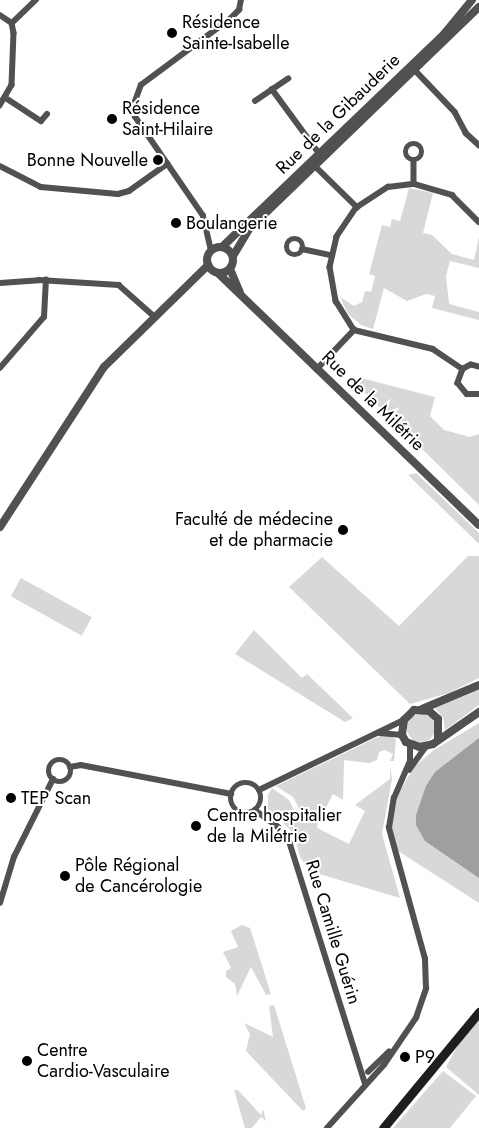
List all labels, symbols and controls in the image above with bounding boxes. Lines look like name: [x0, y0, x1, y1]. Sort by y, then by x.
place label: Résidence Sainte-Isabelle: [182, 12, 289, 54]
marker: Résidence Sainte-Isabelle: [166, 27, 178, 39]
street label: Rue de la Gibauderie: [272, 49, 404, 179]
place label: Résidence Saint-Hilaire: [122, 98, 213, 140]
marker: Résidence Saint-Hilaire: [106, 113, 118, 125]
place label: Bonne Nouvelle: [27, 149, 148, 171]
marker: Bonne Nouvelle: [152, 154, 164, 166]
place label: Boulangerie: [186, 212, 277, 234]
marker: Boulangerie: [170, 217, 182, 229]
street label: Rue de la Milétrie: [317, 347, 429, 455]
place label: Faculté de médecine et de pharmacie: [175, 509, 333, 552]
marker: Faculté de médecine et de pharmacie: [337, 524, 349, 536]
place label: TEP Scan: [21, 787, 91, 809]
marker: TEP Scan: [5, 792, 17, 804]
place label: Centre hospitalier de la Milétrie: [207, 805, 342, 848]
marker: Centre hospitalier de la Milétrie: [189, 819, 203, 833]
place label: Pôle Régional de Cancérologie: [75, 855, 202, 898]
street label: Rue Camille Guérin: [301, 857, 365, 1007]
marker: Pôle Régional de Cancérologie: [59, 870, 71, 882]
place label: Centre Cardio-Vasculaire: [37, 1040, 169, 1082]
place label: P9: [415, 1046, 435, 1068]
marker: P9: [399, 1051, 411, 1063]
marker: Centre Cardio-Vasculaire: [21, 1055, 33, 1067]

